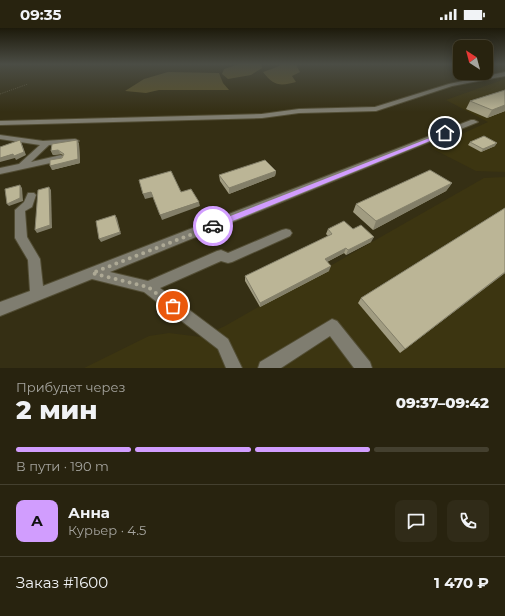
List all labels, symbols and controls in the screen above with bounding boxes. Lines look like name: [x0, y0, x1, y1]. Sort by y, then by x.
text: 09:35: [20, 5, 61, 24]
north arrow: [453, 40, 493, 80]
map controls: [453, 40, 493, 80]
pin: [428, 116, 462, 150]
icon: home: [434, 122, 456, 144]
courier: [193, 206, 233, 246]
icon: car: [202, 215, 224, 237]
pin: [156, 289, 190, 323]
icon: bag: [162, 295, 184, 317]
text: Прибудет через: [16, 379, 125, 395]
text: 09:37–09:42: [396, 393, 489, 412]
text: 2 мин: [16, 394, 98, 426]
text: В пути · 190 m: [16, 458, 109, 474]
button: chat: [395, 500, 437, 542]
button: phone: [447, 500, 489, 542]
text: Анна: [68, 503, 110, 522]
text: А: [31, 511, 43, 530]
text: Курьер · 4.5: [68, 522, 146, 538]
text: Заказ #1600: [16, 573, 108, 592]
text: 1 470 ₽: [434, 573, 489, 592]

